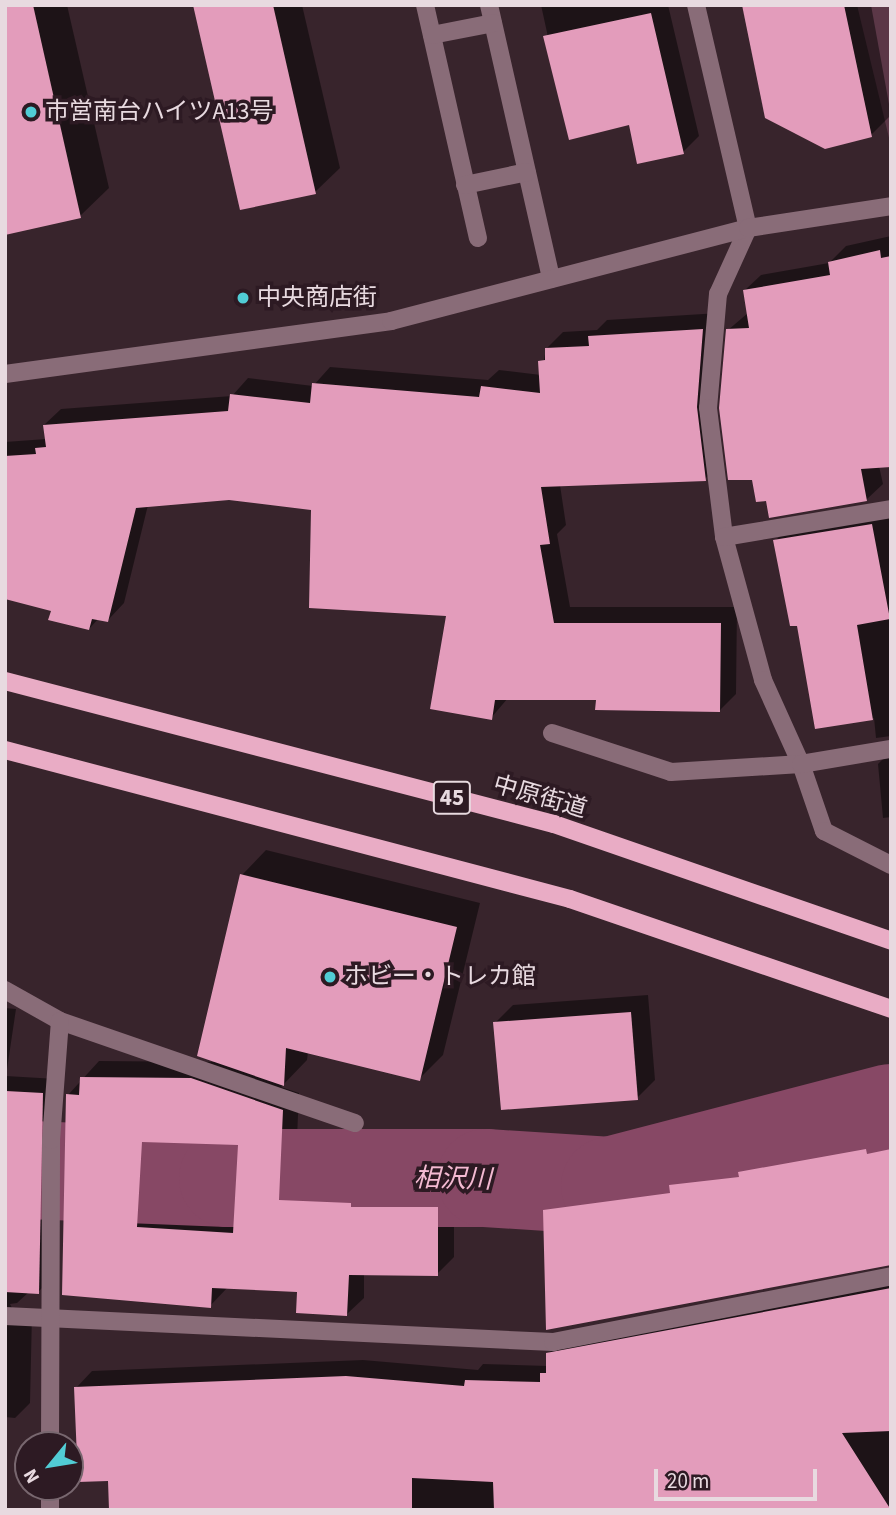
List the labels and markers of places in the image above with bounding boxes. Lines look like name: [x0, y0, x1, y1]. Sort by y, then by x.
place label: 市営南台ハイツA13号: [45, 98, 274, 126]
marker: 市営南台ハイツA13号: [23, 104, 39, 120]
place label: 中央商店街: [257, 284, 377, 312]
marker: 中央商店街: [235, 290, 251, 306]
place label: ホビー・トレカ館: [344, 963, 536, 991]
marker: ホビー・トレカ館: [322, 969, 338, 985]

